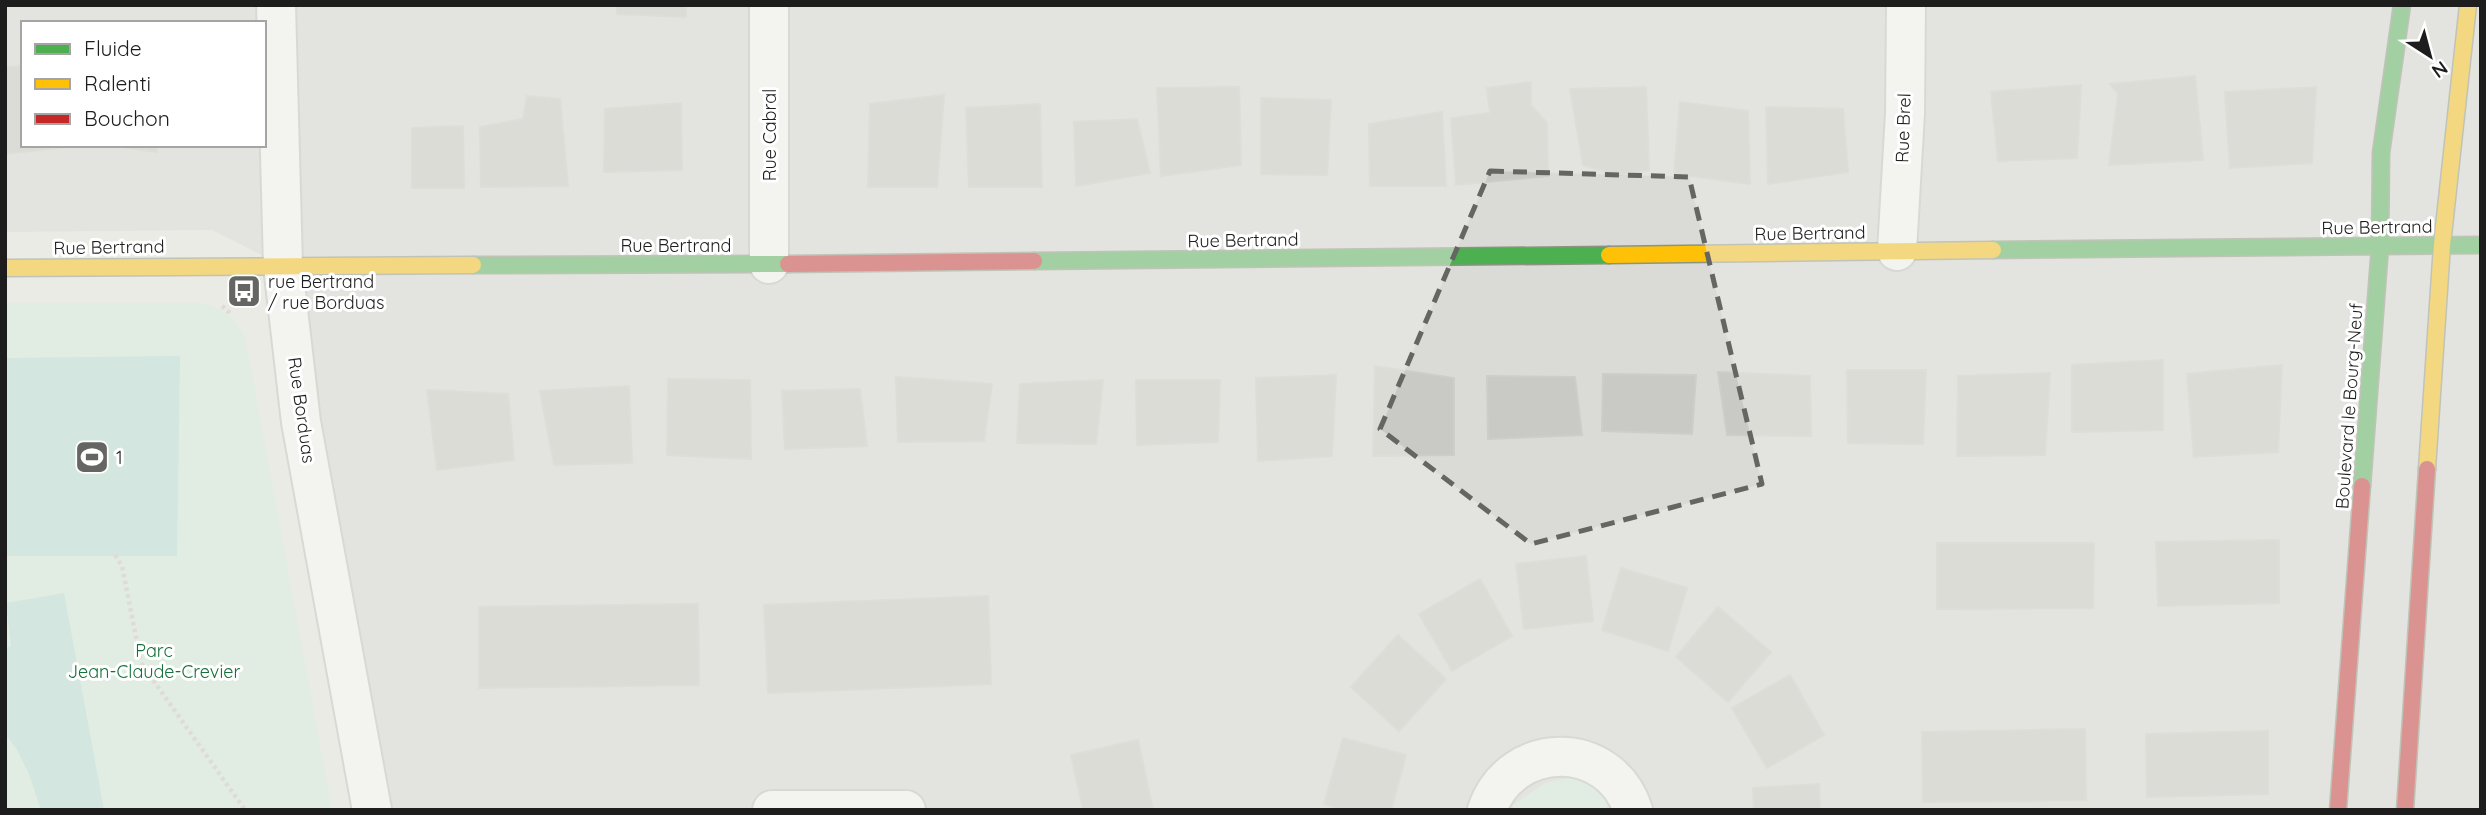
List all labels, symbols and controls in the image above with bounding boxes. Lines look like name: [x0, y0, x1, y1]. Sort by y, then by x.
legend: [21, 21, 266, 147]
north arrow: [2395, 21, 2465, 91]
text: Fluide: [84, 35, 142, 61]
text: N: [2427, 56, 2453, 84]
text: Ralenti: [84, 70, 151, 96]
street label: Rue Cabral: [758, 89, 781, 181]
street label: Rue Brel: [1890, 93, 1916, 163]
text: Bouchon: [84, 105, 170, 131]
street label: Rue Bertrand: [2321, 215, 2433, 239]
street label: Rue Bertrand: [1754, 221, 1866, 245]
street label: Rue Bertrand: [1187, 228, 1299, 252]
street label: Rue Bertrand: [620, 234, 732, 257]
street label: Rue Bertrand: [53, 235, 165, 259]
place label: rue Bertrand / rue Borduas: [268, 270, 384, 314]
bus stop icon: rue Bertrand / rue Borduas: [225, 272, 263, 310]
street label: Boulevard le Bourg-Neuf: [2330, 302, 2368, 510]
street label: Rue Borduas: [283, 355, 321, 465]
sports icon: 1: [73, 438, 111, 476]
place label: 1: [116, 446, 123, 469]
park label: Parc Jean-Claude-Crevier: [68, 639, 240, 683]

